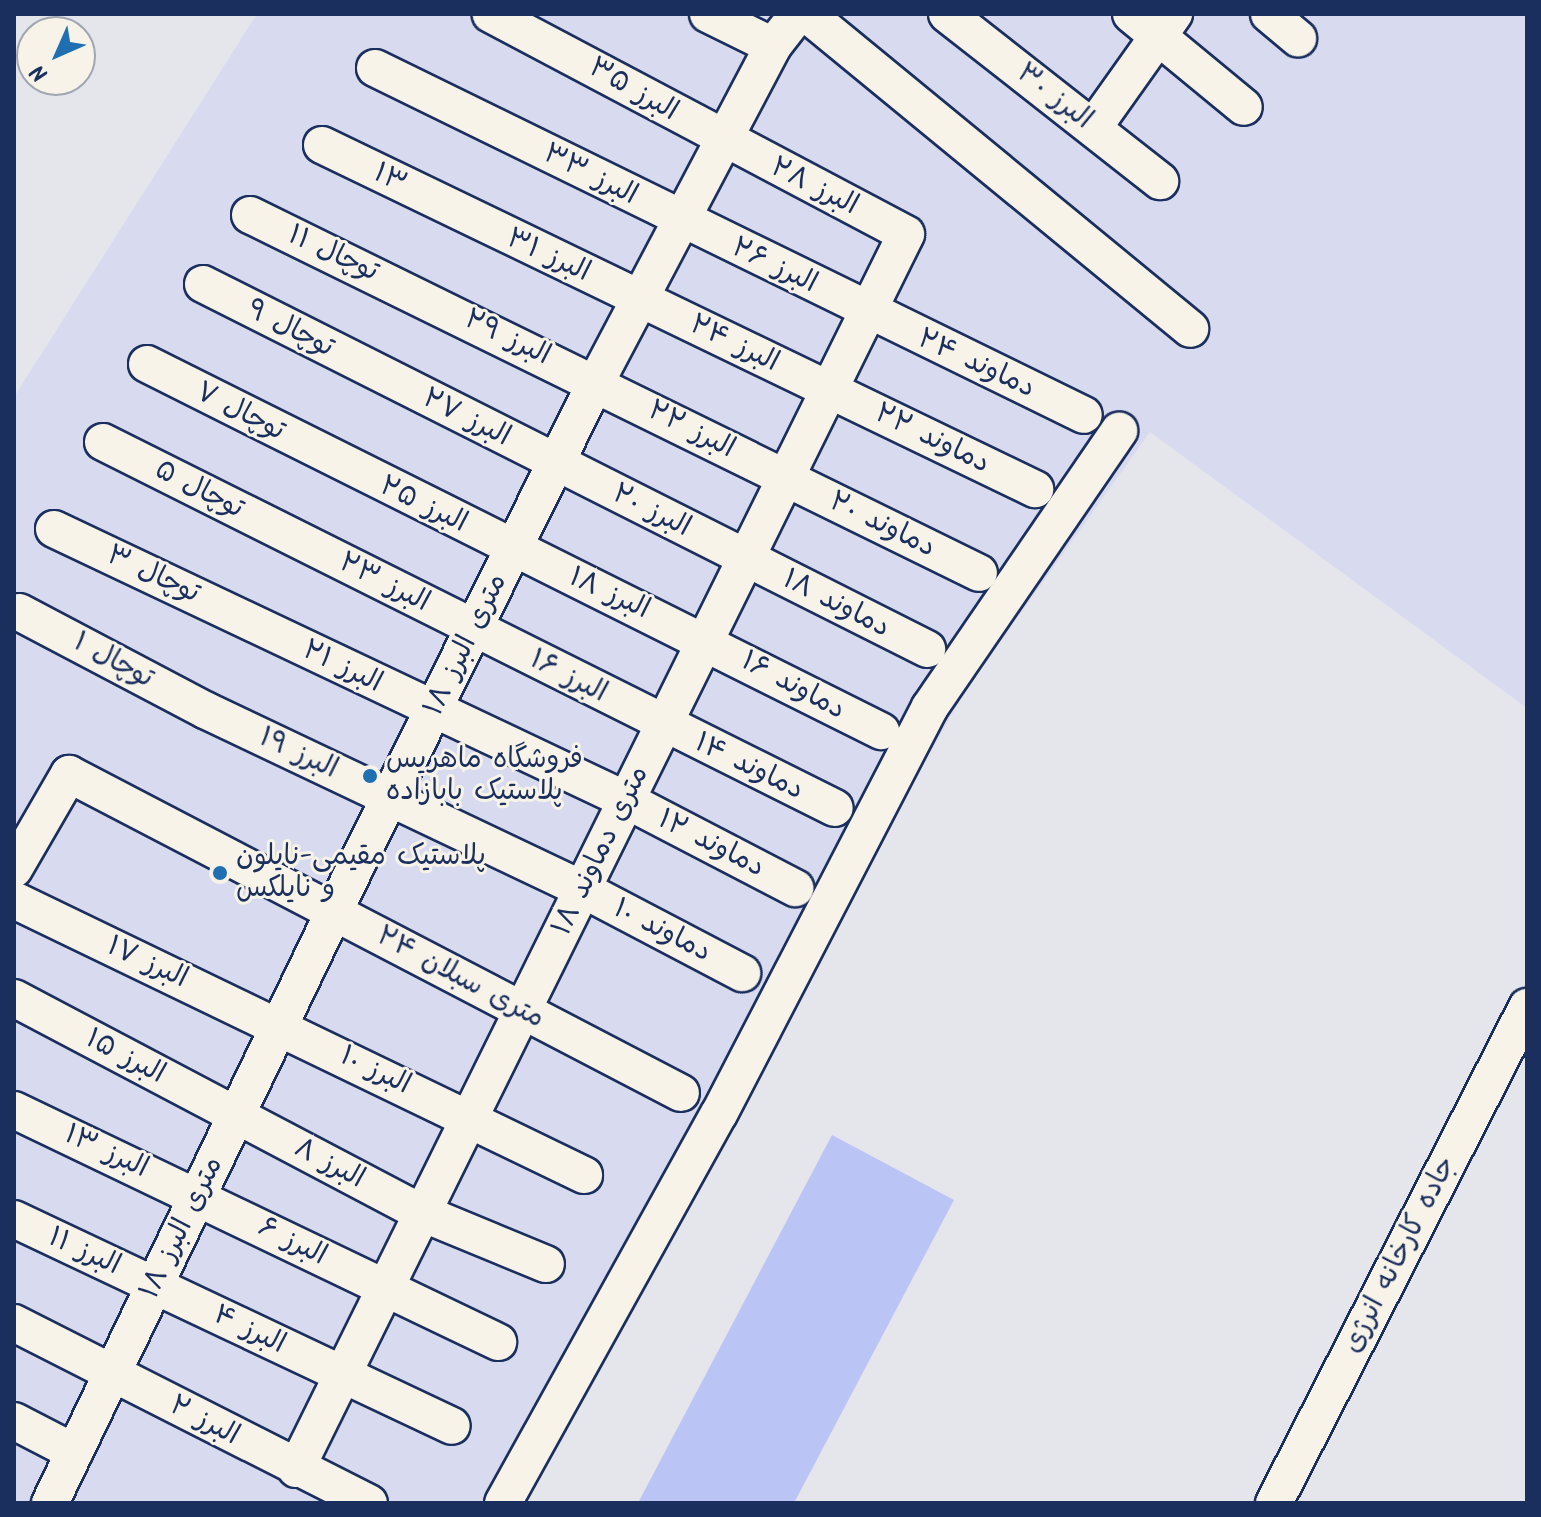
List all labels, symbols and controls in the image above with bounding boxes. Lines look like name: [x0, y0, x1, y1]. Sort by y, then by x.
north arrow: [16, 16, 96, 96]
street label: البرز ۳۵: [582, 51, 684, 129]
text: N: [23, 55, 57, 89]
street label: البرز ۳۰: [1009, 57, 1099, 137]
street label: البرز ۳۳: [537, 137, 643, 213]
street label: البرز ۲۸: [765, 151, 863, 223]
street label: ۱۳: [368, 157, 412, 201]
street label: توچال ۱۱: [282, 218, 384, 290]
street label: البرز ۳۱: [501, 222, 595, 290]
street label: البرز ۲۶: [726, 231, 822, 301]
street label: توچال ۹: [241, 293, 339, 365]
street label: البرز ۲۹: [458, 303, 556, 373]
street label: البرز ۲۴: [684, 308, 784, 380]
street label: دماوند ۲۴: [912, 322, 1040, 406]
street label: توچال ۷: [190, 375, 290, 449]
street label: البرز ۲۷: [416, 382, 516, 454]
street label: البرز ۲۲: [642, 394, 740, 466]
street label: دماوند ۲۲: [869, 397, 995, 481]
street label: توچال ۵: [149, 453, 249, 527]
street label: البرز ۲۵: [374, 469, 472, 541]
street label: البرز ۲۰: [606, 477, 696, 545]
street label: دماوند ۲۰: [823, 485, 941, 565]
street label: توچال ۳: [101, 539, 205, 611]
street label: البرز ۲۳: [333, 546, 435, 620]
street label: البرز ۱۸: [563, 561, 655, 627]
street label: دماوند ۱۸: [777, 563, 895, 645]
street label: ۱۸ متری البرز: [417, 568, 515, 722]
street label: توچال ۱: [67, 626, 159, 696]
street label: البرز ۲۱: [297, 633, 387, 701]
street label: البرز ۱۶: [524, 643, 612, 711]
street label: دماوند ۱۶: [735, 645, 851, 727]
street label: البرز ۱۹: [253, 721, 343, 787]
street label: دماوند ۱۴: [689, 726, 809, 808]
place label: فروشگاه ماهریس پلاستیک بابازاده: [386, 743, 583, 809]
street label: ۱۸ متری دماوند: [545, 761, 657, 941]
marker: فروشگاه ماهریس پلاستیک بابازاده: [361, 767, 379, 785]
street label: دماوند ۱۲: [652, 803, 770, 885]
place label: پلاستیک مقیمی-نایلون و نایلکس: [236, 840, 486, 906]
marker: پلاستیک مقیمی-نایلون و نایلکس: [211, 864, 229, 882]
street label: دماوند ۱۰: [607, 892, 717, 970]
street label: ۲۴ متری سبلان: [370, 920, 550, 1036]
street label: البرز ۱۷: [101, 930, 193, 996]
street label: البرز ۱۵: [80, 1022, 170, 1092]
street label: البرز ۱۰: [334, 1040, 416, 1102]
street label: البرز ۱۳: [59, 1118, 153, 1186]
street label: البرز ۸: [288, 1132, 370, 1196]
street label: ۱۸ متری البرز: [133, 1151, 231, 1305]
street label: جاده کارخانه انرژی: [1336, 1151, 1464, 1359]
street label: البرز ۶: [252, 1211, 332, 1273]
street label: البرز ۱۱: [43, 1221, 125, 1283]
street label: البرز ۴: [207, 1298, 291, 1362]
street label: البرز ۲: [163, 1389, 245, 1453]

